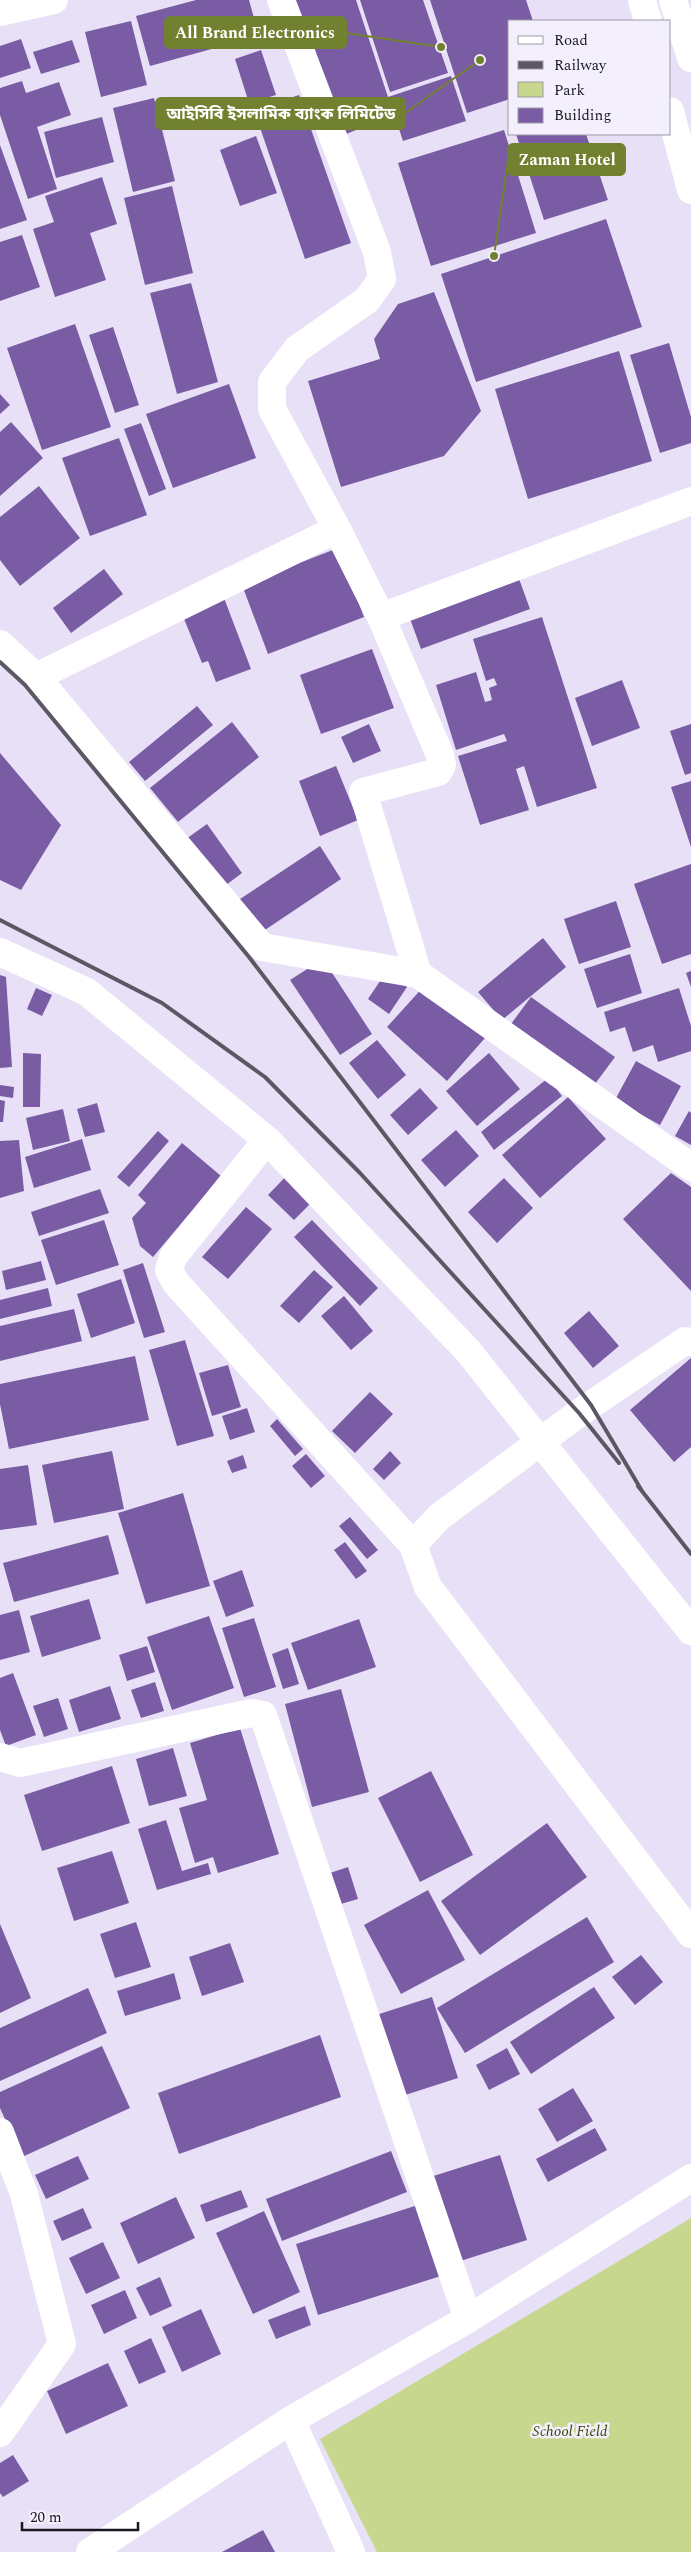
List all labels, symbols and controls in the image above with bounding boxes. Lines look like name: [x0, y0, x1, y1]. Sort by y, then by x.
callout: All Brand Electronics: [165, 17, 346, 48]
legend: [508, 20, 671, 135]
text: All Brand Electronics: [175, 21, 335, 45]
text: Road: [554, 29, 588, 52]
text: Railway: [554, 54, 607, 77]
text: Park: [554, 79, 585, 102]
callout: আইসিবি ইসলামিক ব্যাংক লিমিটেড: [156, 98, 405, 129]
text: আইসিবি ইসলামিক ব্যাংক লিমিটেড: [165, 102, 396, 126]
text: Building: [554, 104, 611, 127]
callout: Zaman Hotel: [508, 144, 625, 175]
text: Zaman Hotel: [518, 148, 616, 172]
park label: School Field: [532, 2420, 608, 2443]
scale bar: [22, 2500, 139, 2532]
text: 20 m: [30, 2506, 62, 2529]

